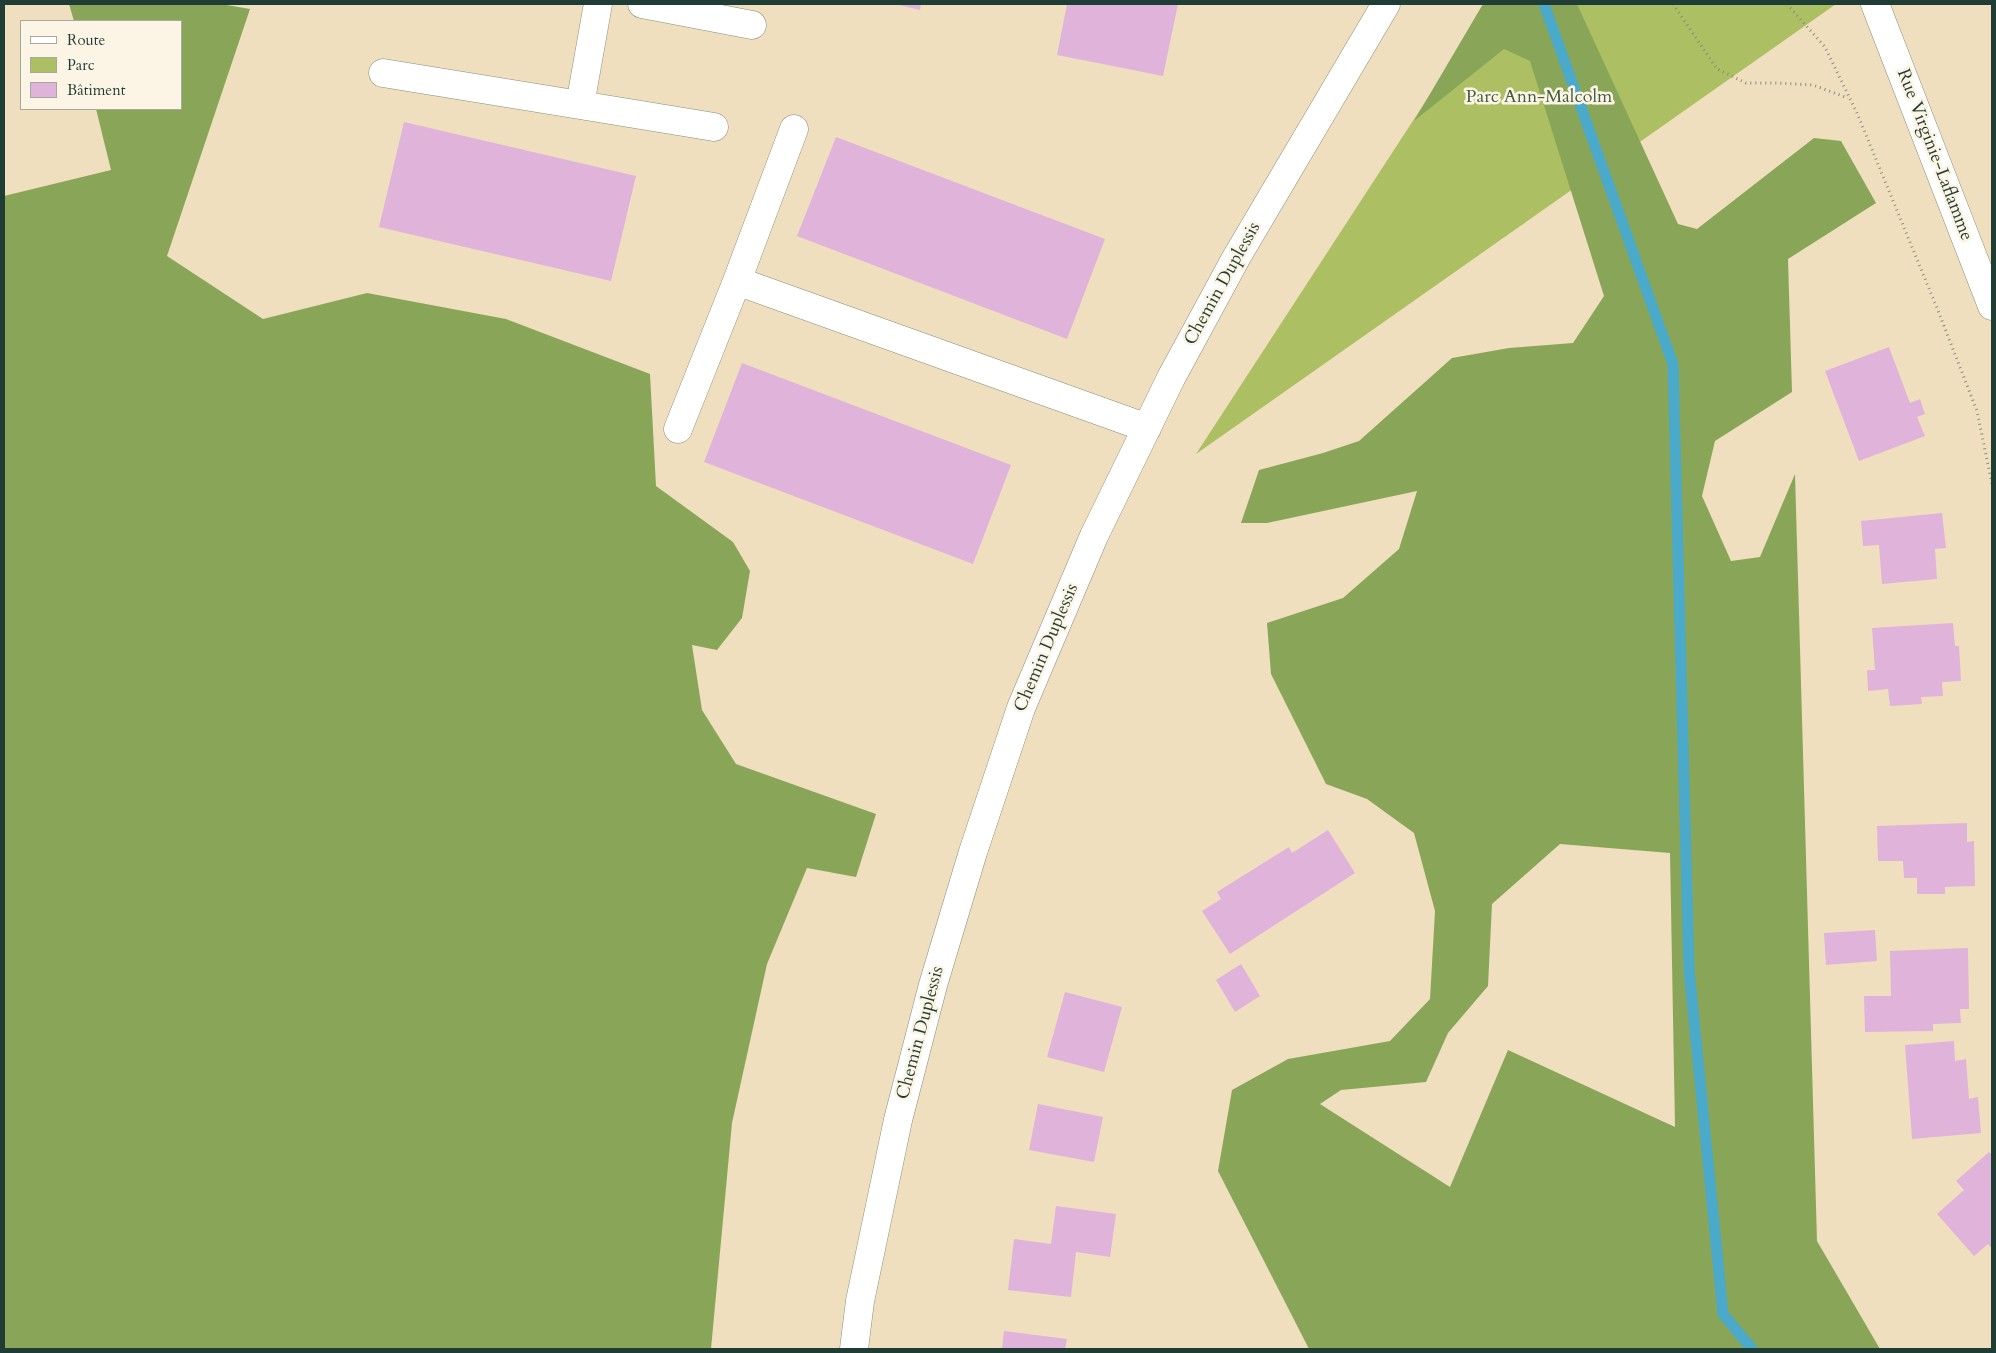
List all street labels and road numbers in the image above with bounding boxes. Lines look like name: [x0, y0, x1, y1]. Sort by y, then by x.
street label: Rue Virginie-Laflamme: [1891, 66, 1977, 244]
street label: Chemin Duplessis: [1180, 219, 1266, 349]
street label: Chemin Duplessis: [1010, 581, 1084, 715]
street label: Chemin Duplessis: [893, 964, 949, 1102]

